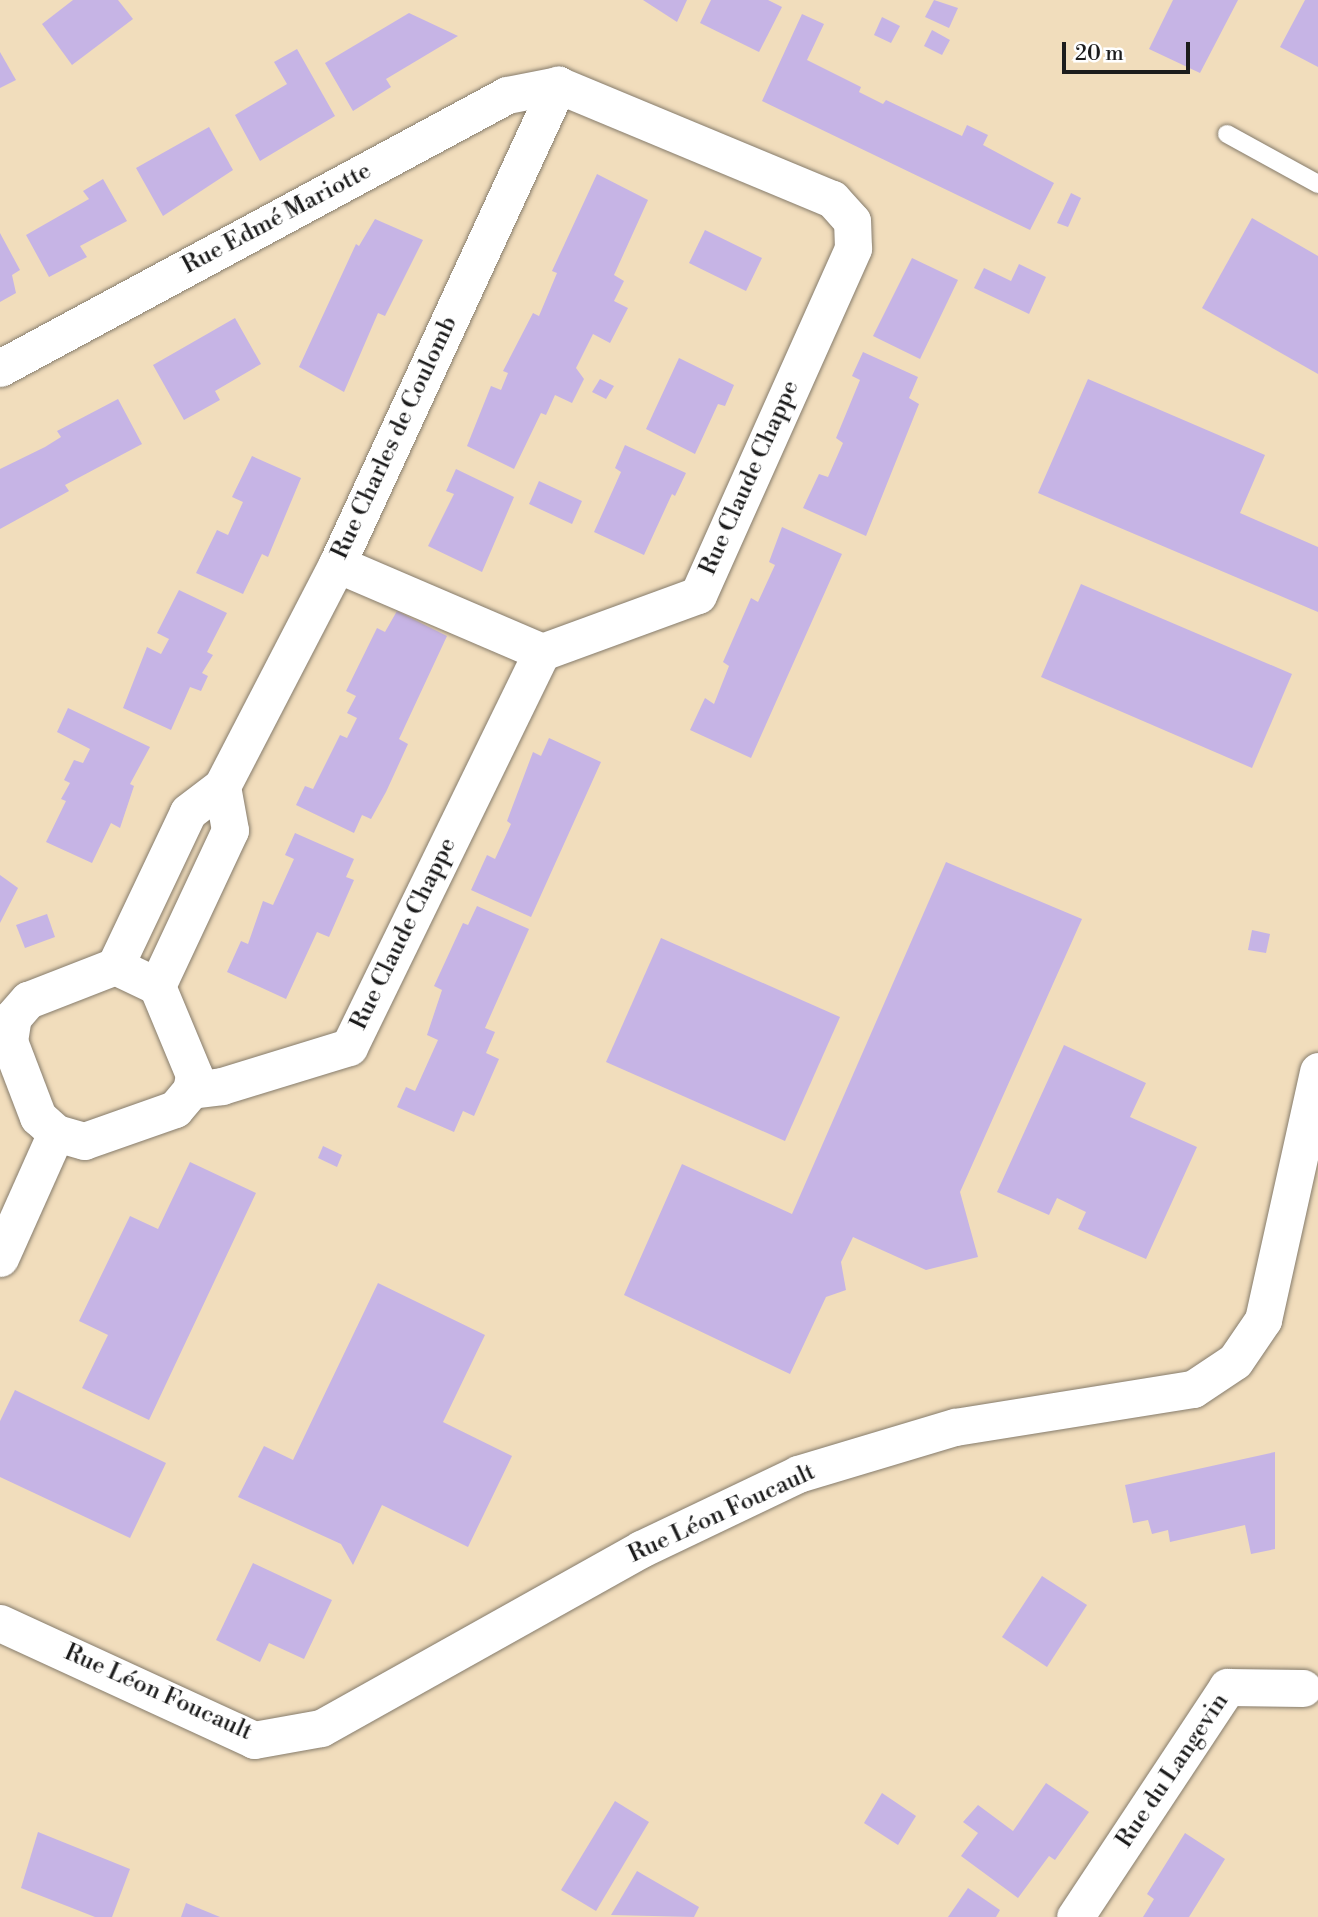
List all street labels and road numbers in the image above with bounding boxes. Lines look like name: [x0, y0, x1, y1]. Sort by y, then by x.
street label: Rue Edmé Mariotte: [178, 157, 376, 281]
street label: Rue Charles de Coulomb: [326, 312, 464, 564]
street label: Rue Claude Chappe: [694, 376, 806, 580]
street label: Rue Claude Chappe: [345, 833, 463, 1035]
street label: Rue Léon Foucault: [624, 1458, 820, 1570]
street label: Rue Léon Foucault: [59, 1639, 257, 1747]
street label: Rue du Langevin: [1111, 1688, 1235, 1854]

